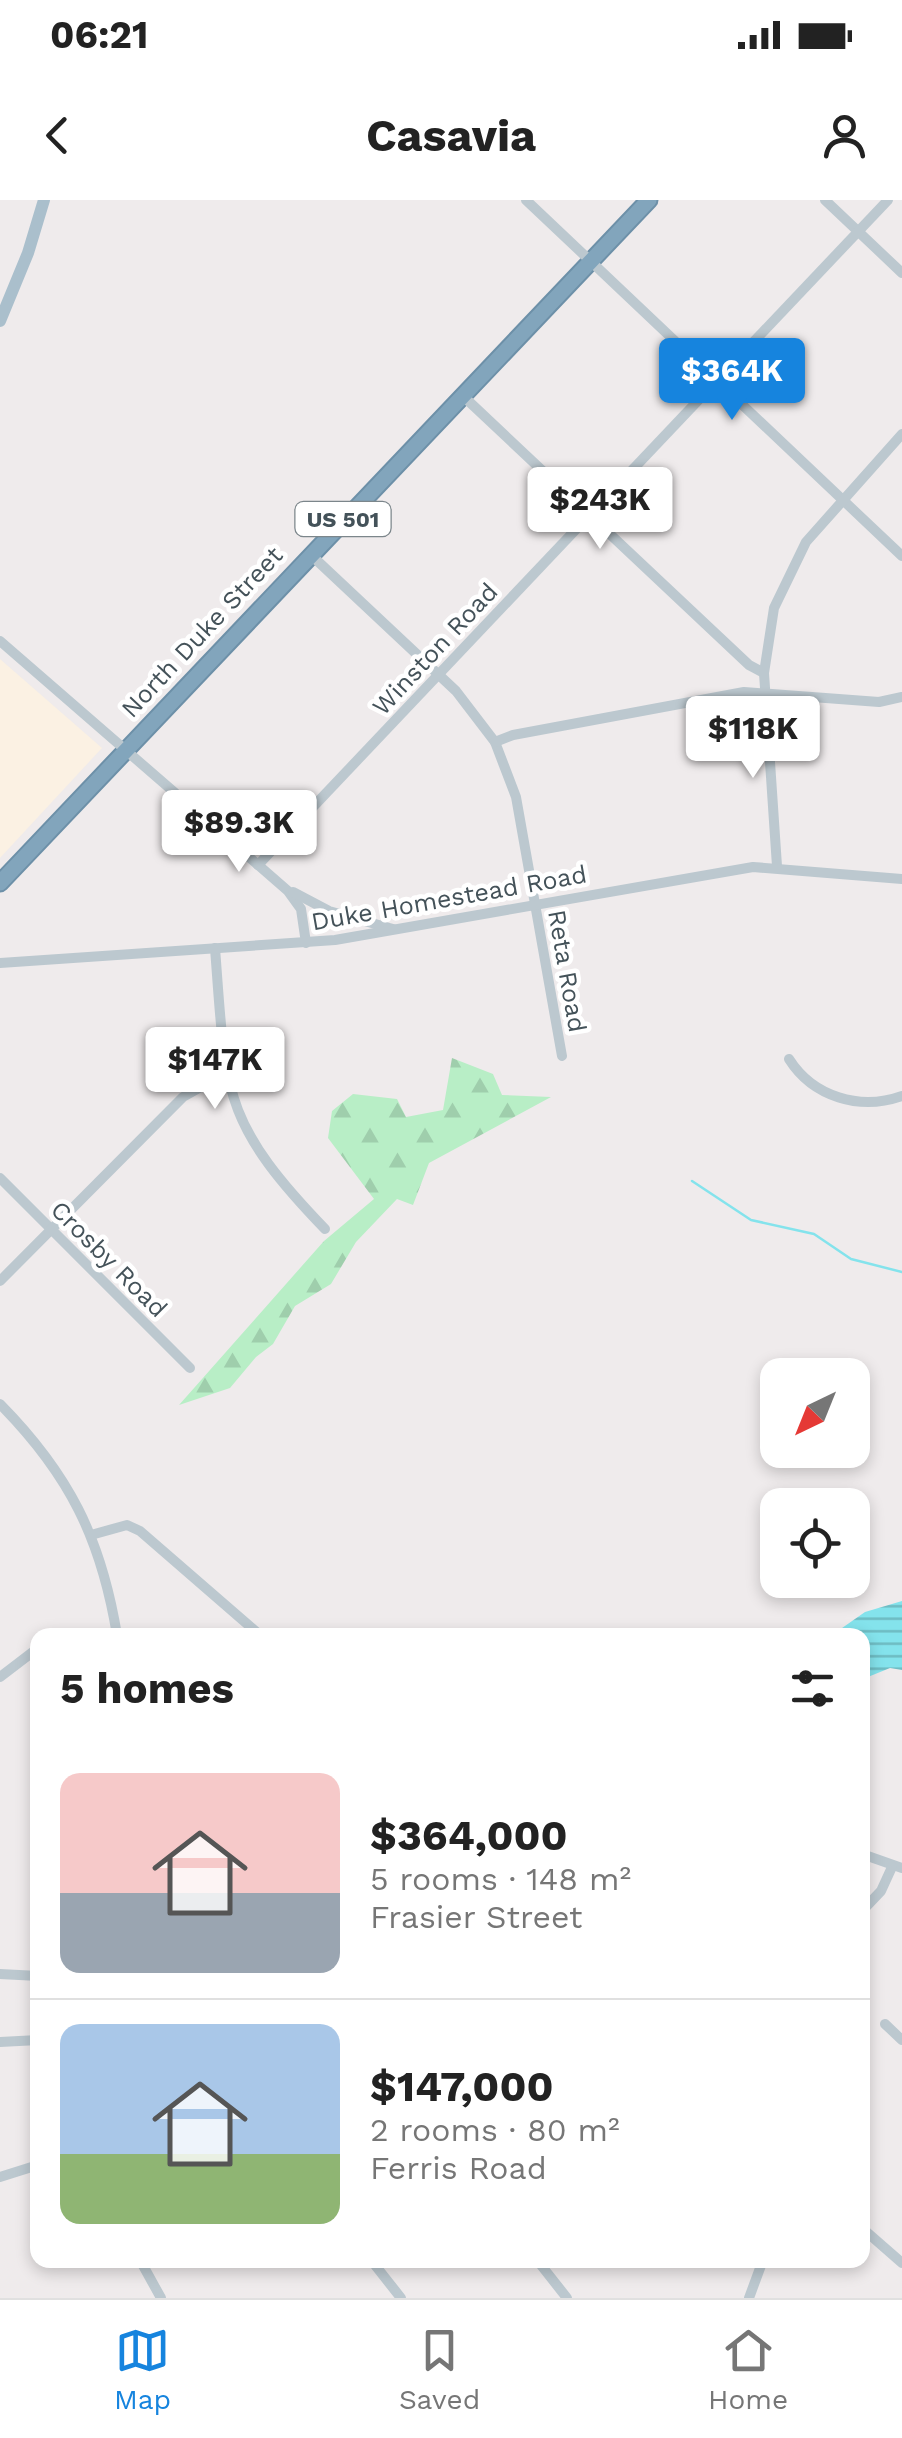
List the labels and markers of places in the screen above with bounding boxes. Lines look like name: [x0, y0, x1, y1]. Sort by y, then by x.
pin: $364K: [662, 338, 802, 423]
pin: $243K: [530, 467, 670, 552]
pin: $118K: [683, 696, 823, 781]
pin: $89.3K: [158, 790, 320, 875]
pin: $147K: [145, 1027, 285, 1112]

